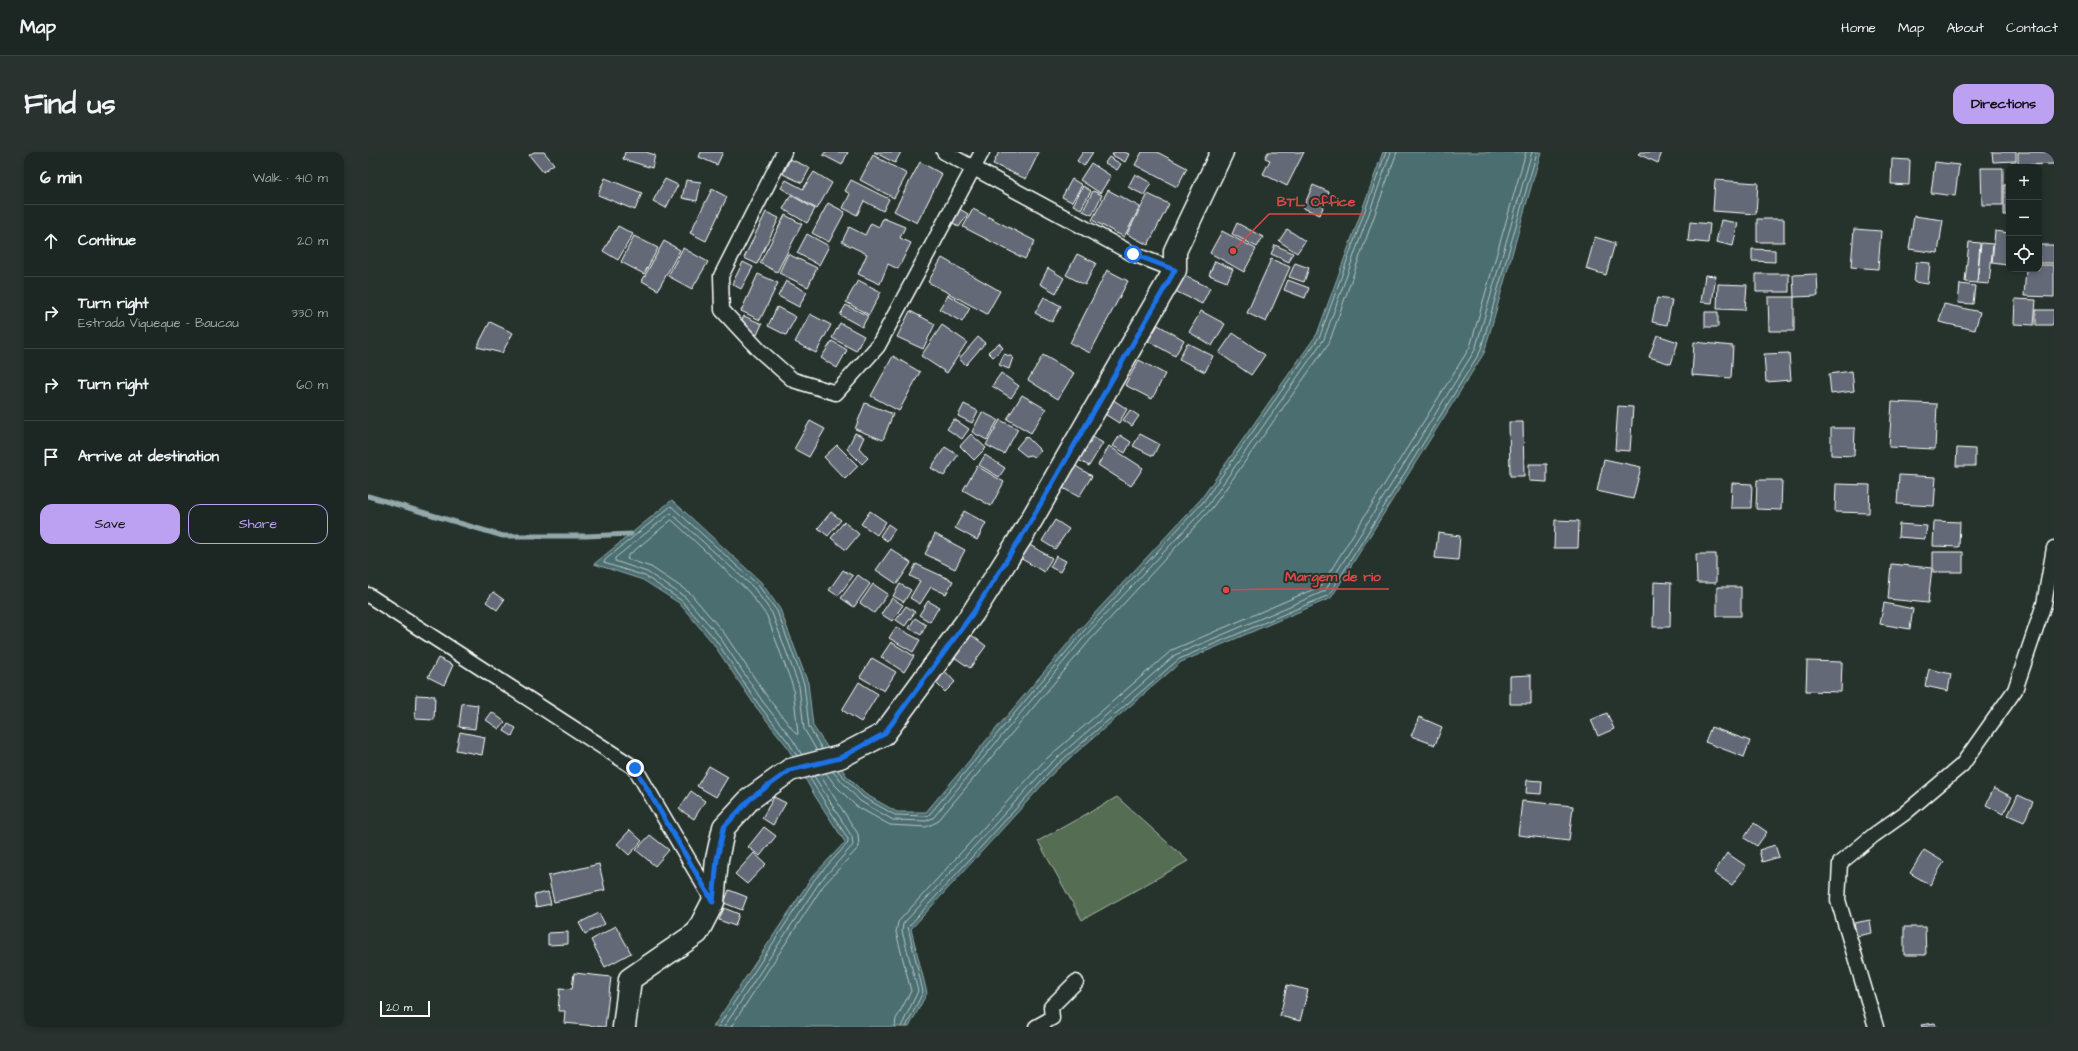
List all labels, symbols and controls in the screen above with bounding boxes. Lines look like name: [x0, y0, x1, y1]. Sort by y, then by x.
text: Map: [20, 14, 56, 41]
text: Home: [1841, 18, 1876, 38]
text: Map: [1898, 18, 1924, 38]
text: About: [1946, 18, 1984, 38]
text: Contact: [2006, 18, 2058, 38]
button: Directions: [1953, 84, 2054, 124]
text: Find us: [24, 85, 115, 124]
map controls: [2006, 164, 2042, 272]
button: +: [2006, 164, 2042, 200]
text: 6 min: [40, 166, 82, 190]
text: Walk · 410 m: [253, 169, 328, 187]
callout: BTL Office: [1269, 188, 1363, 214]
text: BTL Office: [1277, 192, 1356, 212]
button: −: [2006, 200, 2042, 236]
icon: ahead: [40, 230, 62, 252]
text: Continue: [78, 230, 136, 251]
text: 20 m: [297, 232, 328, 250]
button: locate: [2006, 236, 2042, 272]
route start: [1124, 245, 1142, 263]
text: Turn right: [78, 293, 149, 314]
icon: right: [40, 302, 62, 324]
text: 330 m: [291, 304, 328, 322]
text: Estrada Viqueque - Baucau: [78, 314, 239, 332]
icon: right: [40, 374, 62, 396]
text: Turn right: [78, 374, 149, 395]
text: 60 m: [296, 376, 328, 394]
icon: arrive: [40, 446, 62, 468]
text: Arrive at destination: [78, 446, 219, 467]
button: Save: [40, 504, 180, 544]
button: Share: [188, 504, 328, 544]
callout: Margem de rio: [1277, 563, 1389, 589]
text: Margem de rio: [1285, 567, 1381, 588]
route end: [626, 759, 644, 777]
scale bar: [380, 999, 430, 1018]
text: 20 m: [386, 1000, 412, 1015]

